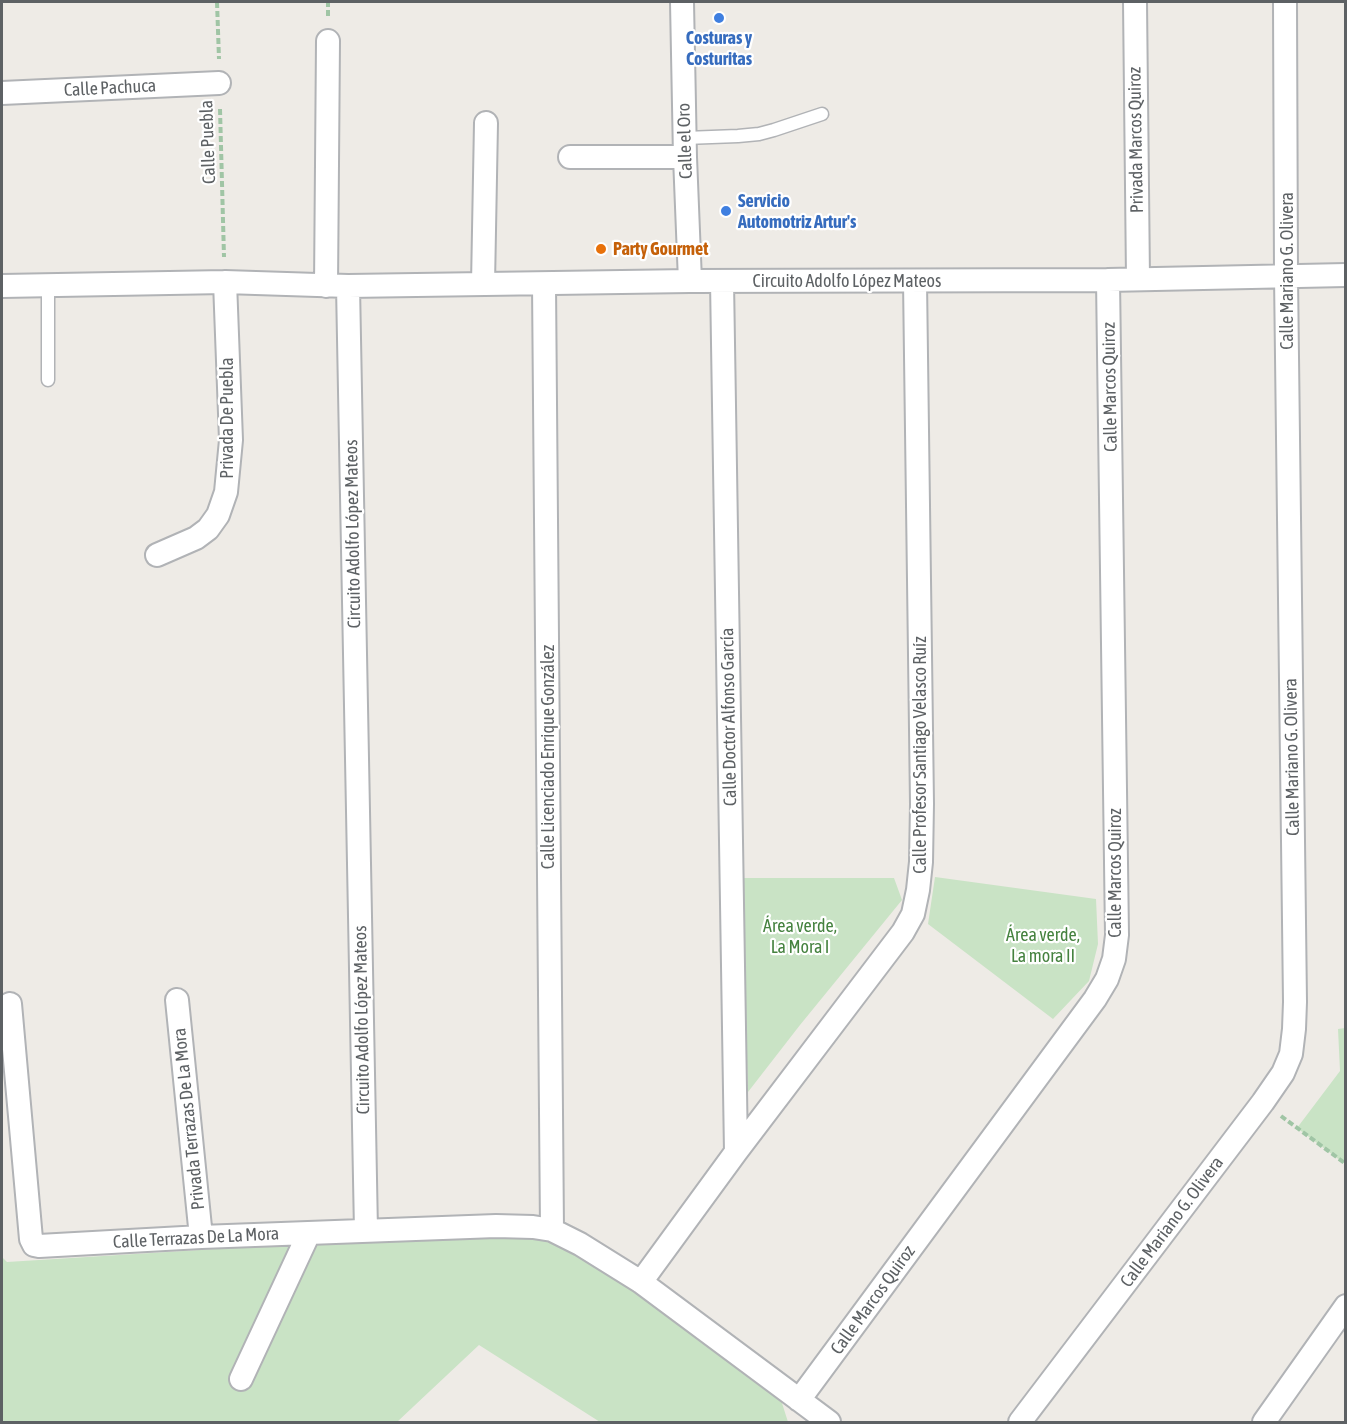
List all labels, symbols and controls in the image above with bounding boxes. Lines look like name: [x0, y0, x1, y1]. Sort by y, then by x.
marker: Costuras y Costuritas: [712, 11, 726, 25]
place label: Costuras y Costuritas: [686, 27, 752, 70]
street label: Privada Marcos Quiroz: [1124, 67, 1148, 213]
street label: Calle Pachuca: [63, 75, 157, 101]
street label: Calle Puebla: [196, 100, 220, 184]
street label: Calle el Oro: [673, 103, 697, 179]
place label: Servicio Automotriz Artur's: [738, 190, 856, 232]
street label: Calle Mariano G. Olivera: [1276, 192, 1298, 350]
marker: Servicio Automotriz Artur's: [719, 204, 733, 218]
place label: Party Gourmet: [613, 238, 708, 260]
marker: Party Gourmet: [594, 242, 608, 256]
street label: Circuito Adolfo López Mateos: [753, 270, 941, 292]
street label: Calle Marcos Quiroz: [1098, 322, 1122, 452]
street label: Privada De Puebla: [216, 357, 238, 479]
street label: Circuito Adolfo López Mateos: [341, 439, 365, 629]
street label: Calle Doctor Alfonso García: [717, 628, 741, 806]
street label: Calle Profesor Santiago Velasco Ruíz: [909, 636, 931, 874]
street label: Calle Licenciado Enrique González: [537, 645, 559, 869]
street label: Calle Mariano G. Olivera: [1280, 678, 1304, 836]
street label: Calle Marcos Quiroz: [1104, 808, 1126, 938]
park label: Área verde, La Mora I: [763, 915, 837, 958]
park label: Área verde, La mora II: [1006, 924, 1080, 966]
street label: Circuito Adolfo López Mateos: [350, 925, 374, 1115]
street label: Privada Terrazas De La Mora: [169, 1027, 209, 1211]
street label: Calle Mariano G. Olivera: [1116, 1153, 1228, 1291]
street label: Calle Terrazas De La Mora: [112, 1223, 280, 1253]
street label: Calle Marcos Quiroz: [826, 1241, 920, 1359]

